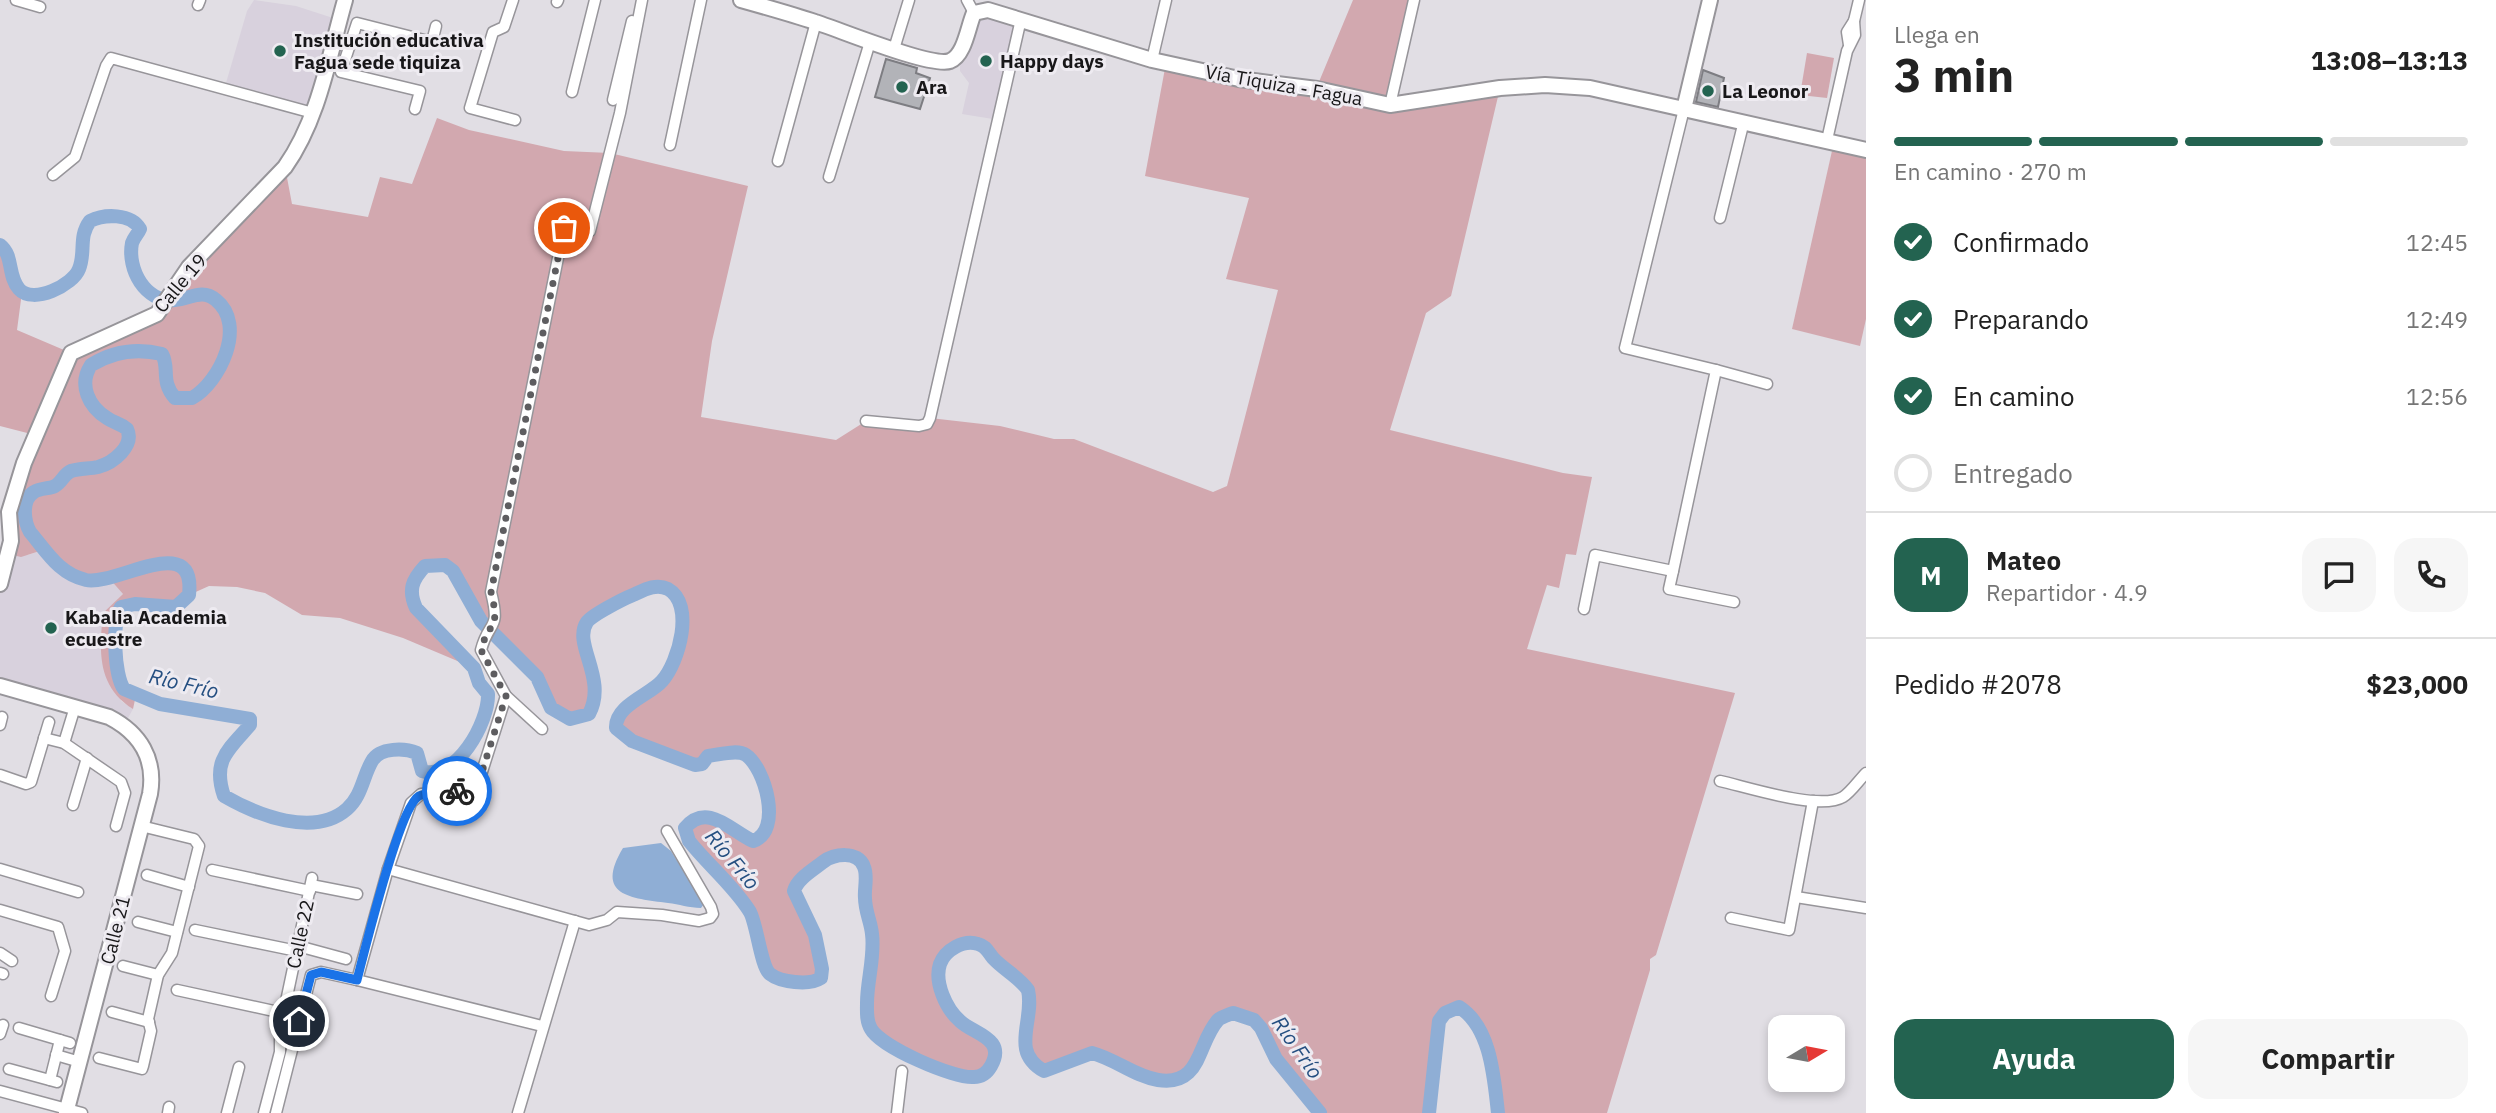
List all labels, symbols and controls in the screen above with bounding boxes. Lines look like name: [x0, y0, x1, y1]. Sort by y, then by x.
text: Llega en: [1894, 19, 1980, 49]
place label: Institución educativa Fagua sede tiquiza: [294, 28, 484, 74]
marker: Institución educativa Fagua sede tiquiza: [272, 43, 288, 59]
text: 13:08–13:13: [2311, 43, 2468, 77]
text: 3 min: [1894, 45, 2014, 105]
place label: Happy days: [1000, 49, 1104, 73]
marker: Happy days: [978, 53, 994, 69]
street label: Vía Tiquiza - Fagua: [1203, 59, 1365, 111]
place label: Ara: [916, 75, 947, 99]
marker: Ara: [894, 79, 910, 95]
place label: La Leonor: [1722, 79, 1809, 103]
marker: La Leonor: [1700, 83, 1716, 99]
text: En camino · 270 m: [1894, 156, 2087, 186]
pin: [534, 198, 594, 258]
icon: bag: [545, 209, 583, 247]
icon: check: [1894, 223, 1932, 261]
text: Confirmado: [1953, 225, 2089, 259]
text: 12:45: [2406, 227, 2468, 257]
street label: Calle 19: [148, 249, 212, 317]
icon: check: [1894, 300, 1932, 338]
text: Preparando: [1953, 302, 2089, 336]
text: 12:49: [2406, 304, 2468, 334]
icon: check: [1894, 377, 1932, 415]
text: En camino: [1953, 379, 2075, 413]
text: 12:56: [2406, 381, 2468, 411]
text: Entregado: [1953, 456, 2073, 490]
button: chat: [2302, 538, 2376, 612]
button: phone: [2394, 538, 2468, 612]
text: Mateo: [1986, 543, 2061, 577]
text: M: [1920, 558, 1942, 592]
text: Repartidor · 4.9: [1986, 577, 2148, 607]
place label: Kabalia Academia ecuestre: [65, 605, 227, 651]
marker: Kabalia Academia ecuestre: [43, 620, 59, 636]
water label: Río Frío: [146, 661, 222, 705]
text: Pedido #2078: [1894, 667, 2062, 701]
text: $23,000: [2366, 667, 2468, 701]
courier: [422, 756, 492, 826]
icon: bike: [438, 772, 476, 810]
water label: Río Frío: [699, 823, 767, 895]
street label: Calle 21: [95, 893, 135, 967]
street label: Calle 22: [281, 897, 319, 971]
pin: [269, 991, 329, 1051]
icon: home: [280, 1002, 318, 1040]
water label: Río Frío: [1266, 1010, 1330, 1084]
north arrow: [1768, 1015, 1844, 1092]
map controls: [1768, 1015, 1845, 1092]
button: Ayuda: [1894, 1019, 2174, 1099]
button: Compartir: [2188, 1019, 2468, 1099]

